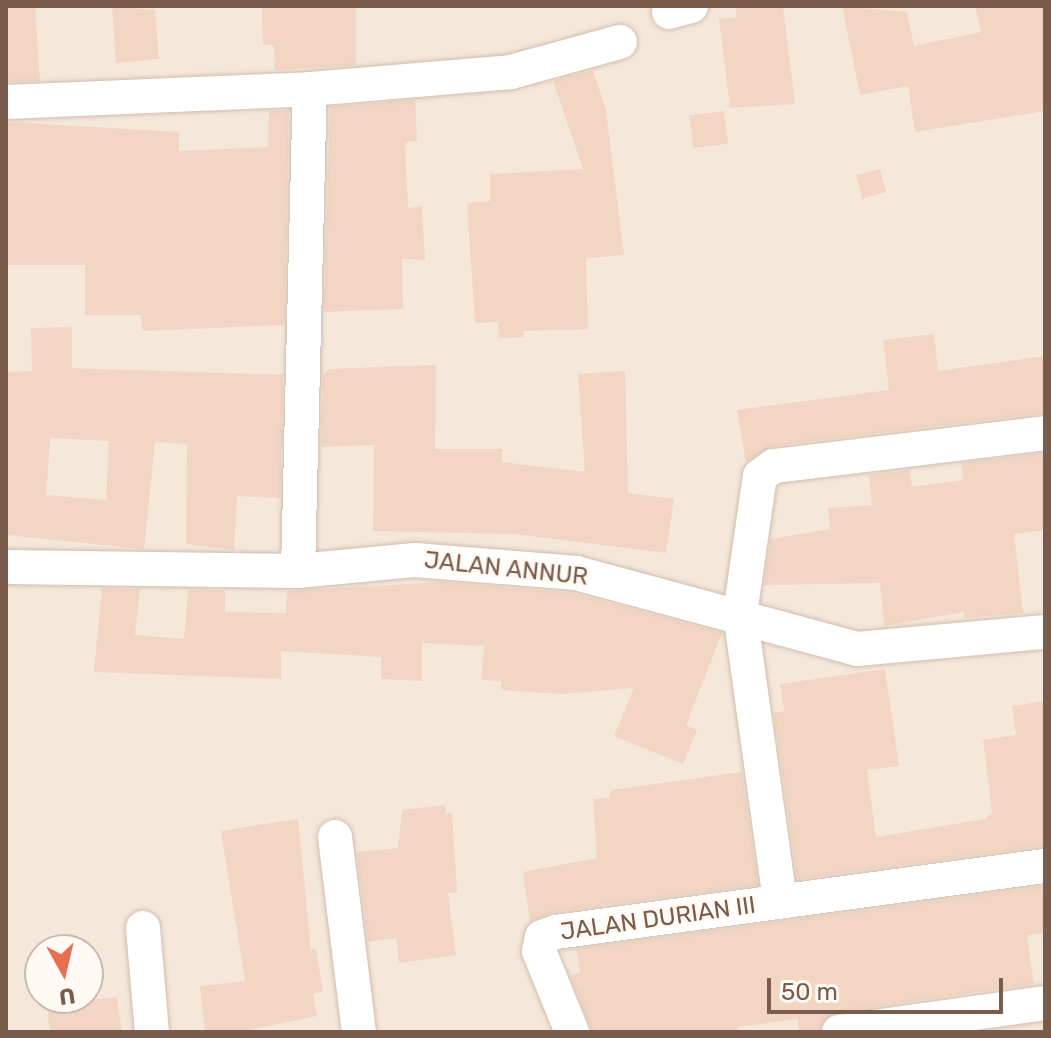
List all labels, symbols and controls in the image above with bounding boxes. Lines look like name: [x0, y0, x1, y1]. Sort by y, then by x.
street label: JALAN ANNUR: [422, 546, 590, 592]
street label: JALAN DURIAN III: [558, 891, 758, 947]
north arrow: [24, 934, 104, 1014]
scale bar: [771, 962, 1007, 1012]
text: 50 m: [781, 978, 838, 1006]
text: U: [57, 982, 77, 1011]

